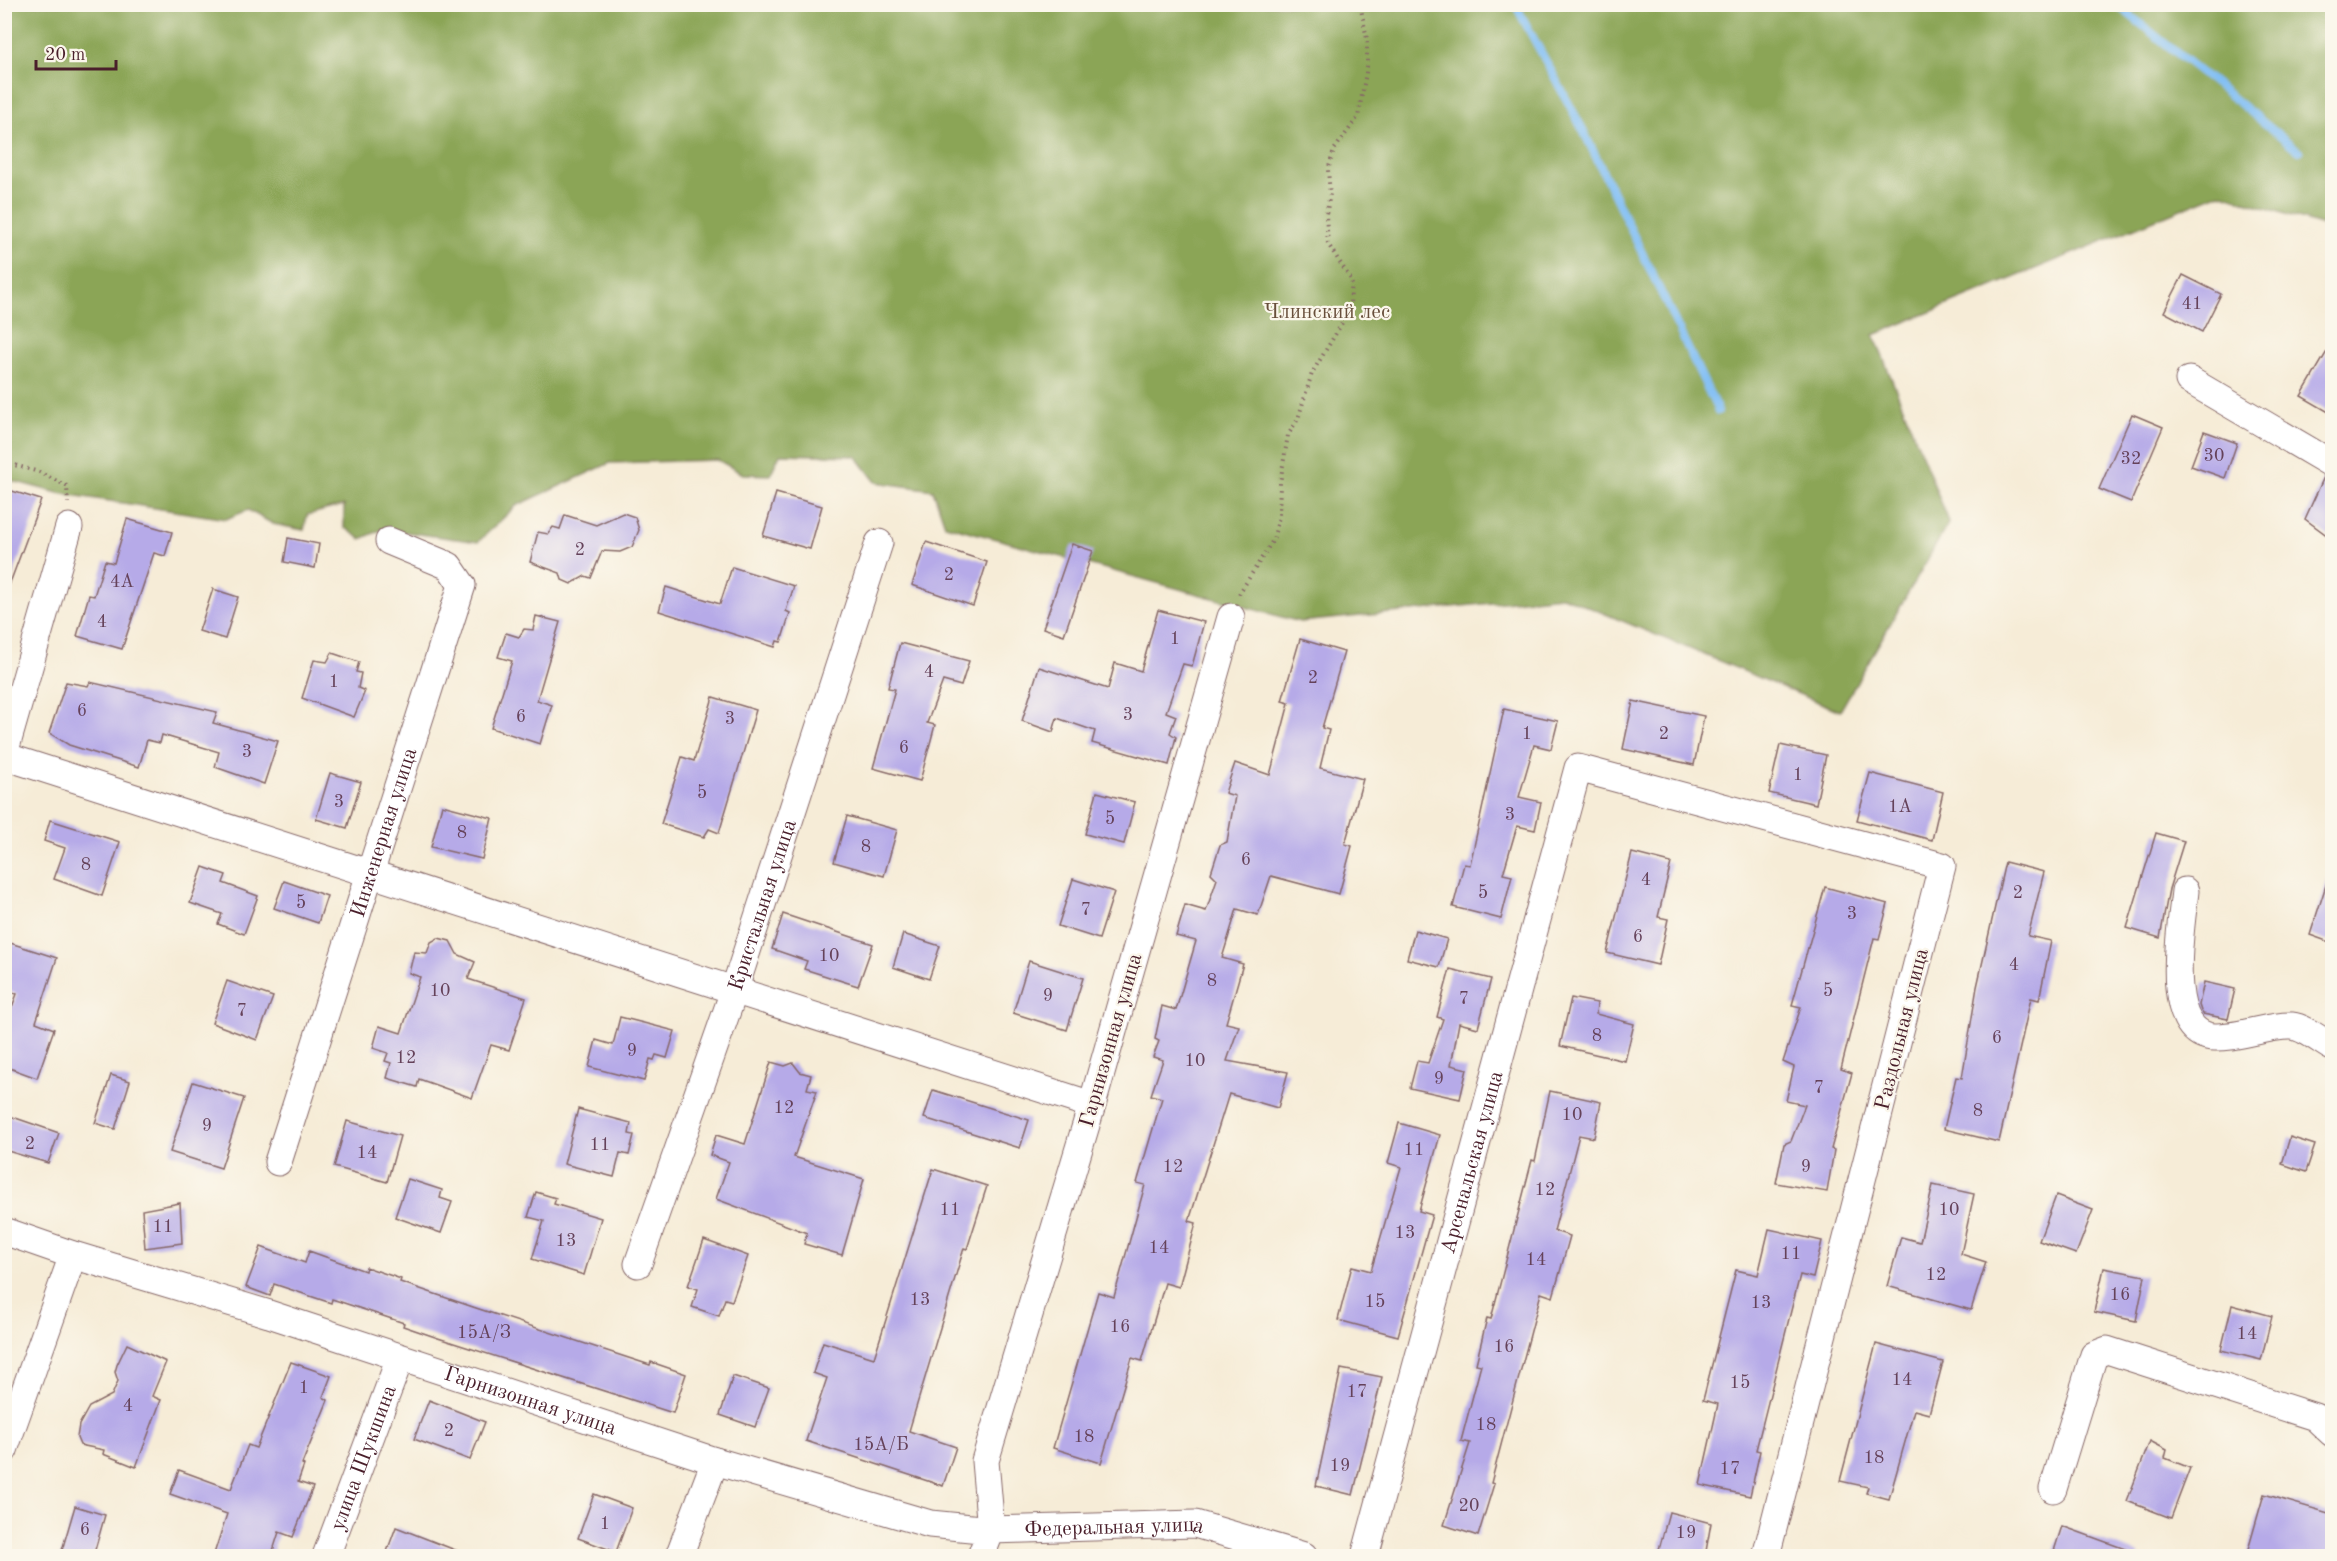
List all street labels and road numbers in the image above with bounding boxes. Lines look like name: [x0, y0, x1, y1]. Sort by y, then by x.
street label: Инженерная улица: [348, 745, 421, 920]
street label: Кристальная улица: [726, 817, 801, 994]
street label: Раздольная улица: [1872, 946, 1933, 1113]
street label: Гарнизонная улица: [1077, 951, 1146, 1130]
street label: Арсенальская улица: [1438, 1069, 1508, 1256]
street label: Гарнизонная улица: [441, 1363, 619, 1440]
street label: улица Шукшина: [327, 1382, 401, 1534]
street label: Федеральная улица: [1024, 1515, 1207, 1541]

